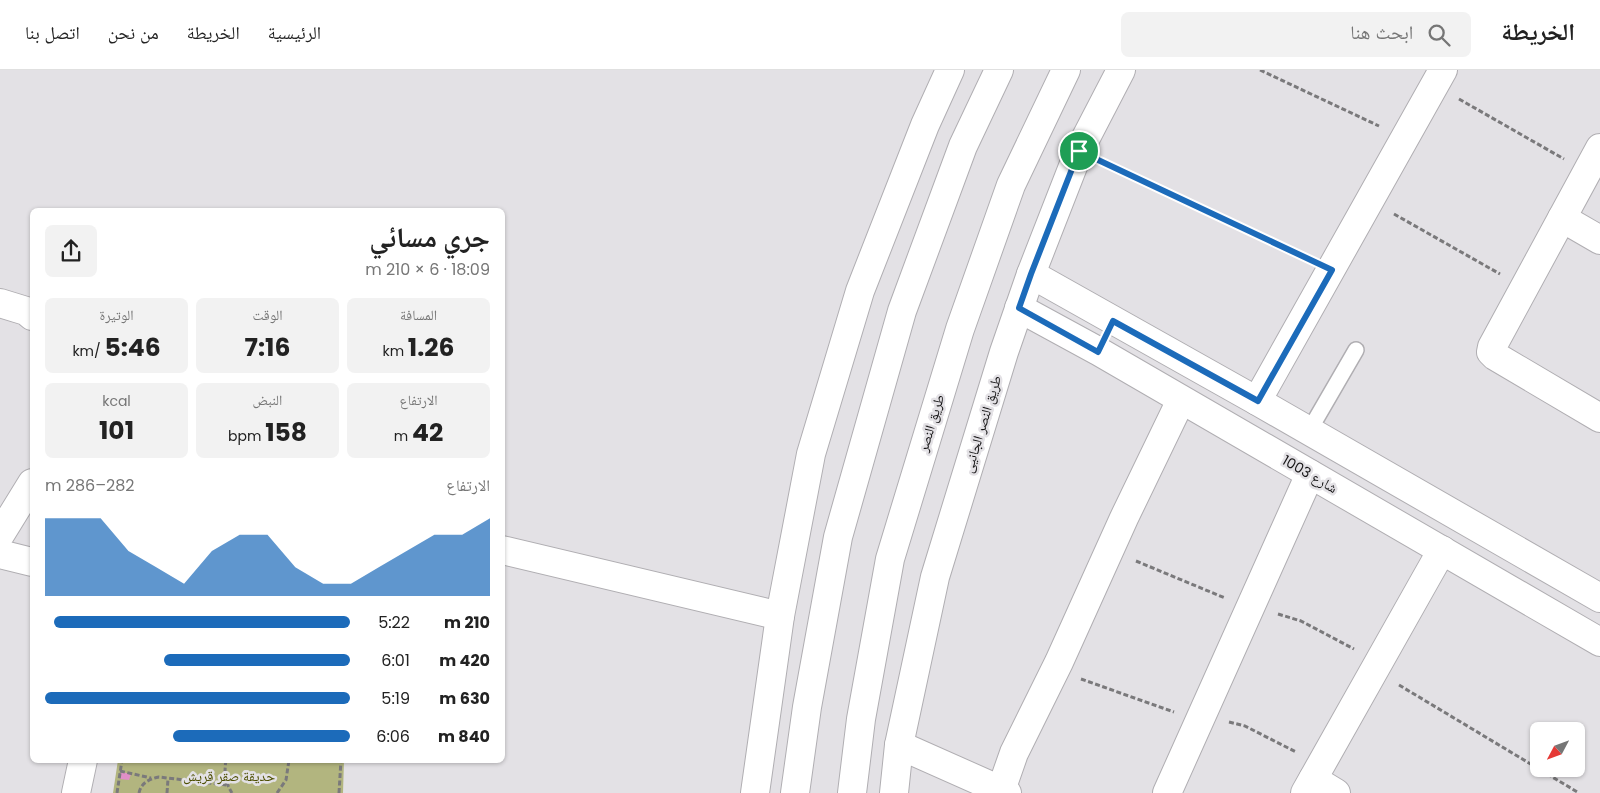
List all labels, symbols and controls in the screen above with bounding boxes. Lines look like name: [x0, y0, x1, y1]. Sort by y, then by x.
search box: [1121, 12, 1471, 57]
text: الخريطة: [1501, 15, 1575, 48]
text: ابحث هنا: [1350, 19, 1413, 46]
text: اتصل بنا: [25, 20, 80, 45]
text: من نحن: [108, 20, 159, 45]
text: الخريطة: [187, 20, 240, 45]
text: الرئيسية: [268, 20, 321, 45]
icon: search: [1425, 21, 1453, 49]
pin: [1058, 130, 1100, 172]
icon: arrive: [1065, 137, 1093, 165]
text: جري مسائي: [369, 218, 490, 257]
button: share: [45, 225, 97, 277]
text: 18:09 · 6 × 210 m: [365, 258, 490, 281]
text: الوتيرة: [99, 305, 134, 325]
text: الوقت: [252, 305, 283, 325]
text: المسافة: [400, 305, 437, 325]
text: 5:46: [104, 330, 161, 365]
text: 7:16: [245, 330, 290, 365]
text: 1.26: [408, 330, 455, 365]
text: /km: [72, 341, 104, 361]
text: km: [382, 341, 408, 361]
street label: طريق النصر الجانيى: [958, 373, 1006, 475]
text: النبض: [253, 390, 282, 410]
text: الارتفاع: [399, 390, 438, 410]
text: kcal: [102, 391, 131, 411]
street label: طريق النصر: [912, 392, 949, 455]
text: 101: [99, 413, 134, 448]
text: 158: [265, 415, 307, 450]
text: 42: [412, 415, 443, 450]
text: bpm: [228, 426, 265, 446]
text: m: [394, 426, 412, 446]
street label: شارع 1003: [1279, 450, 1341, 498]
text: 282–286 m: [45, 474, 135, 497]
text: الارتفاع: [446, 474, 490, 497]
text: 5:22: [378, 611, 410, 634]
text: 210 m: [444, 611, 490, 634]
text: 6:01: [381, 649, 410, 672]
text: 420 m: [439, 649, 490, 672]
text: 5:19: [381, 687, 410, 710]
text: 630 m: [439, 687, 490, 710]
north arrow: [1530, 722, 1585, 778]
map controls: [1530, 722, 1585, 777]
text: 6:06: [376, 725, 410, 748]
text: 840 m: [438, 725, 490, 748]
park label: حديقة صقر قريش: [183, 766, 275, 786]

